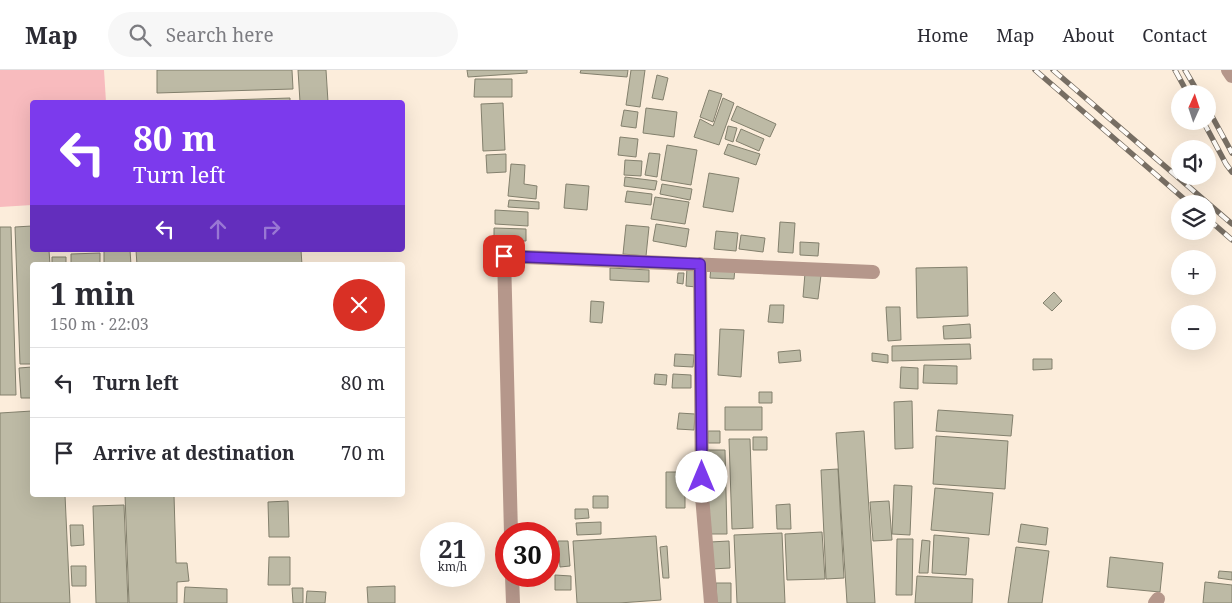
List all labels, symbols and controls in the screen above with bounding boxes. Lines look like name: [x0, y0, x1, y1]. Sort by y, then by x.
search box: [108, 12, 458, 57]
text: Map: [25, 18, 78, 51]
icon: search: [126, 21, 154, 49]
text: Search here: [166, 22, 274, 48]
text: Home: [917, 23, 968, 47]
text: Map: [996, 23, 1034, 47]
text: About: [1062, 23, 1114, 47]
text: Contact: [1142, 23, 1207, 47]
north arrow: [1171, 85, 1216, 130]
map controls: [1171, 85, 1216, 350]
text: 80 m: [133, 114, 216, 161]
icon: left: [50, 120, 115, 185]
button: sound: [1171, 140, 1216, 185]
text: Turn left: [133, 159, 225, 189]
button: layers: [1171, 195, 1216, 240]
icon: left: [151, 215, 179, 243]
icon: ahead: [204, 215, 232, 243]
icon: right: [257, 215, 285, 243]
pin: [483, 235, 525, 277]
icon: arrive: [490, 242, 518, 270]
button: +: [1171, 250, 1216, 295]
text: 1 min: [50, 273, 135, 314]
button: close: [333, 279, 385, 331]
button: −: [1171, 305, 1216, 350]
text: 150 m · 22:03: [50, 313, 149, 335]
icon: left: [50, 369, 78, 397]
text: Turn left: [93, 370, 179, 396]
text: 80 m: [341, 370, 385, 396]
icon: arrive: [50, 439, 78, 467]
text: Arrive at destination: [93, 440, 295, 466]
text: 70 m: [341, 440, 385, 466]
position arrow: [675, 450, 727, 502]
speed limit sign: 30: [495, 522, 560, 587]
text: 21: [438, 531, 467, 565]
text: km/h: [438, 558, 467, 575]

